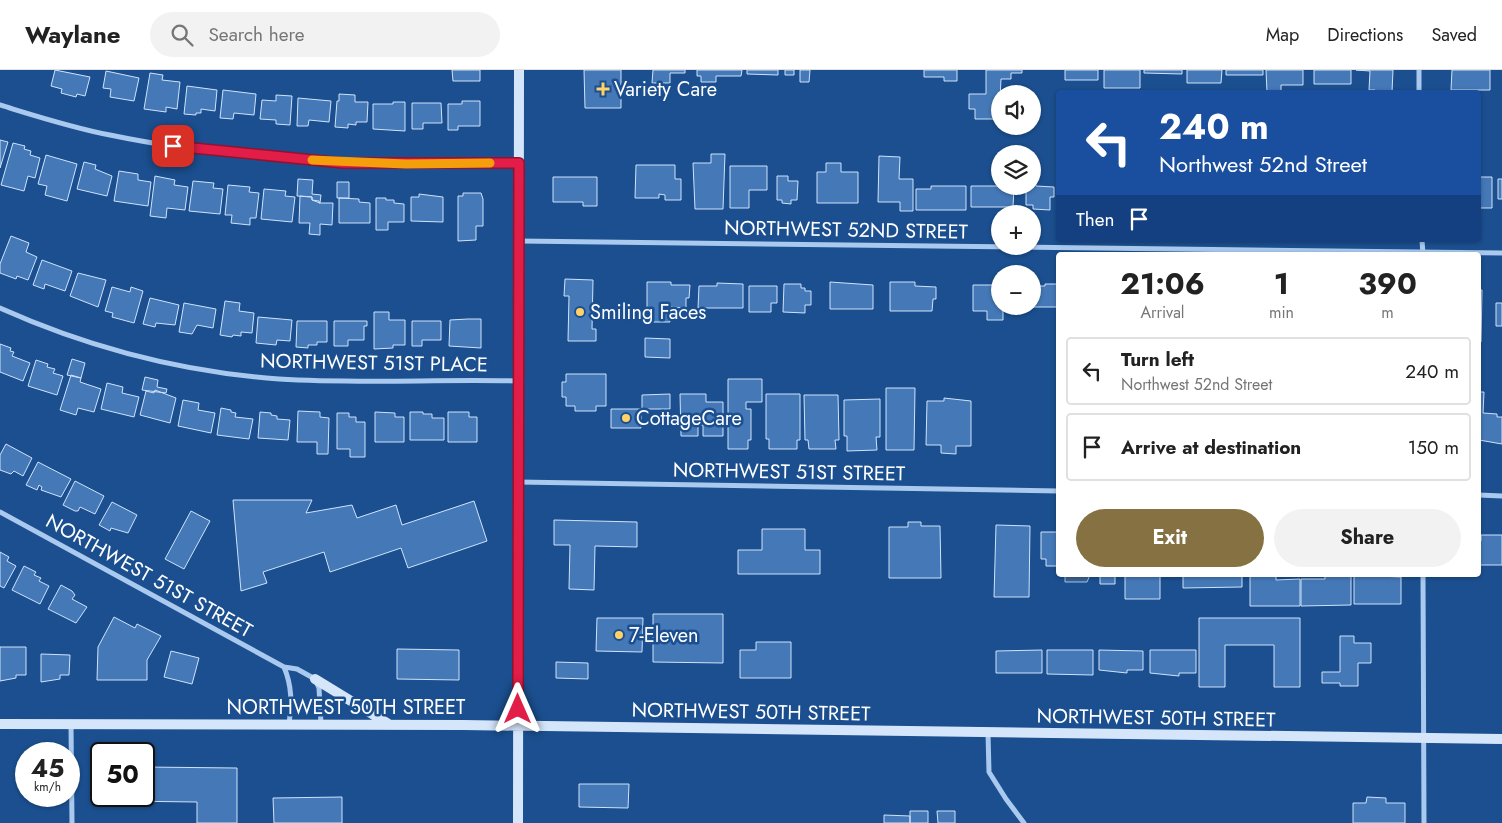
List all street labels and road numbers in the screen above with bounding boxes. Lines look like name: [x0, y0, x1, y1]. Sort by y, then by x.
street label: NORTHWEST 52ND STREET: [724, 213, 969, 247]
street label: NORTHWEST 51ST PLACE: [260, 347, 488, 379]
street label: NORTHWEST 51ST STREET: [673, 455, 906, 489]
street label: NORTHWEST 51ST STREET: [40, 507, 258, 645]
street label: NORTHWEST 50TH STREET: [227, 693, 466, 722]
street label: NORTHWEST 50TH STREET: [631, 695, 871, 729]
street label: NORTHWEST 50TH STREET: [1036, 701, 1276, 735]

